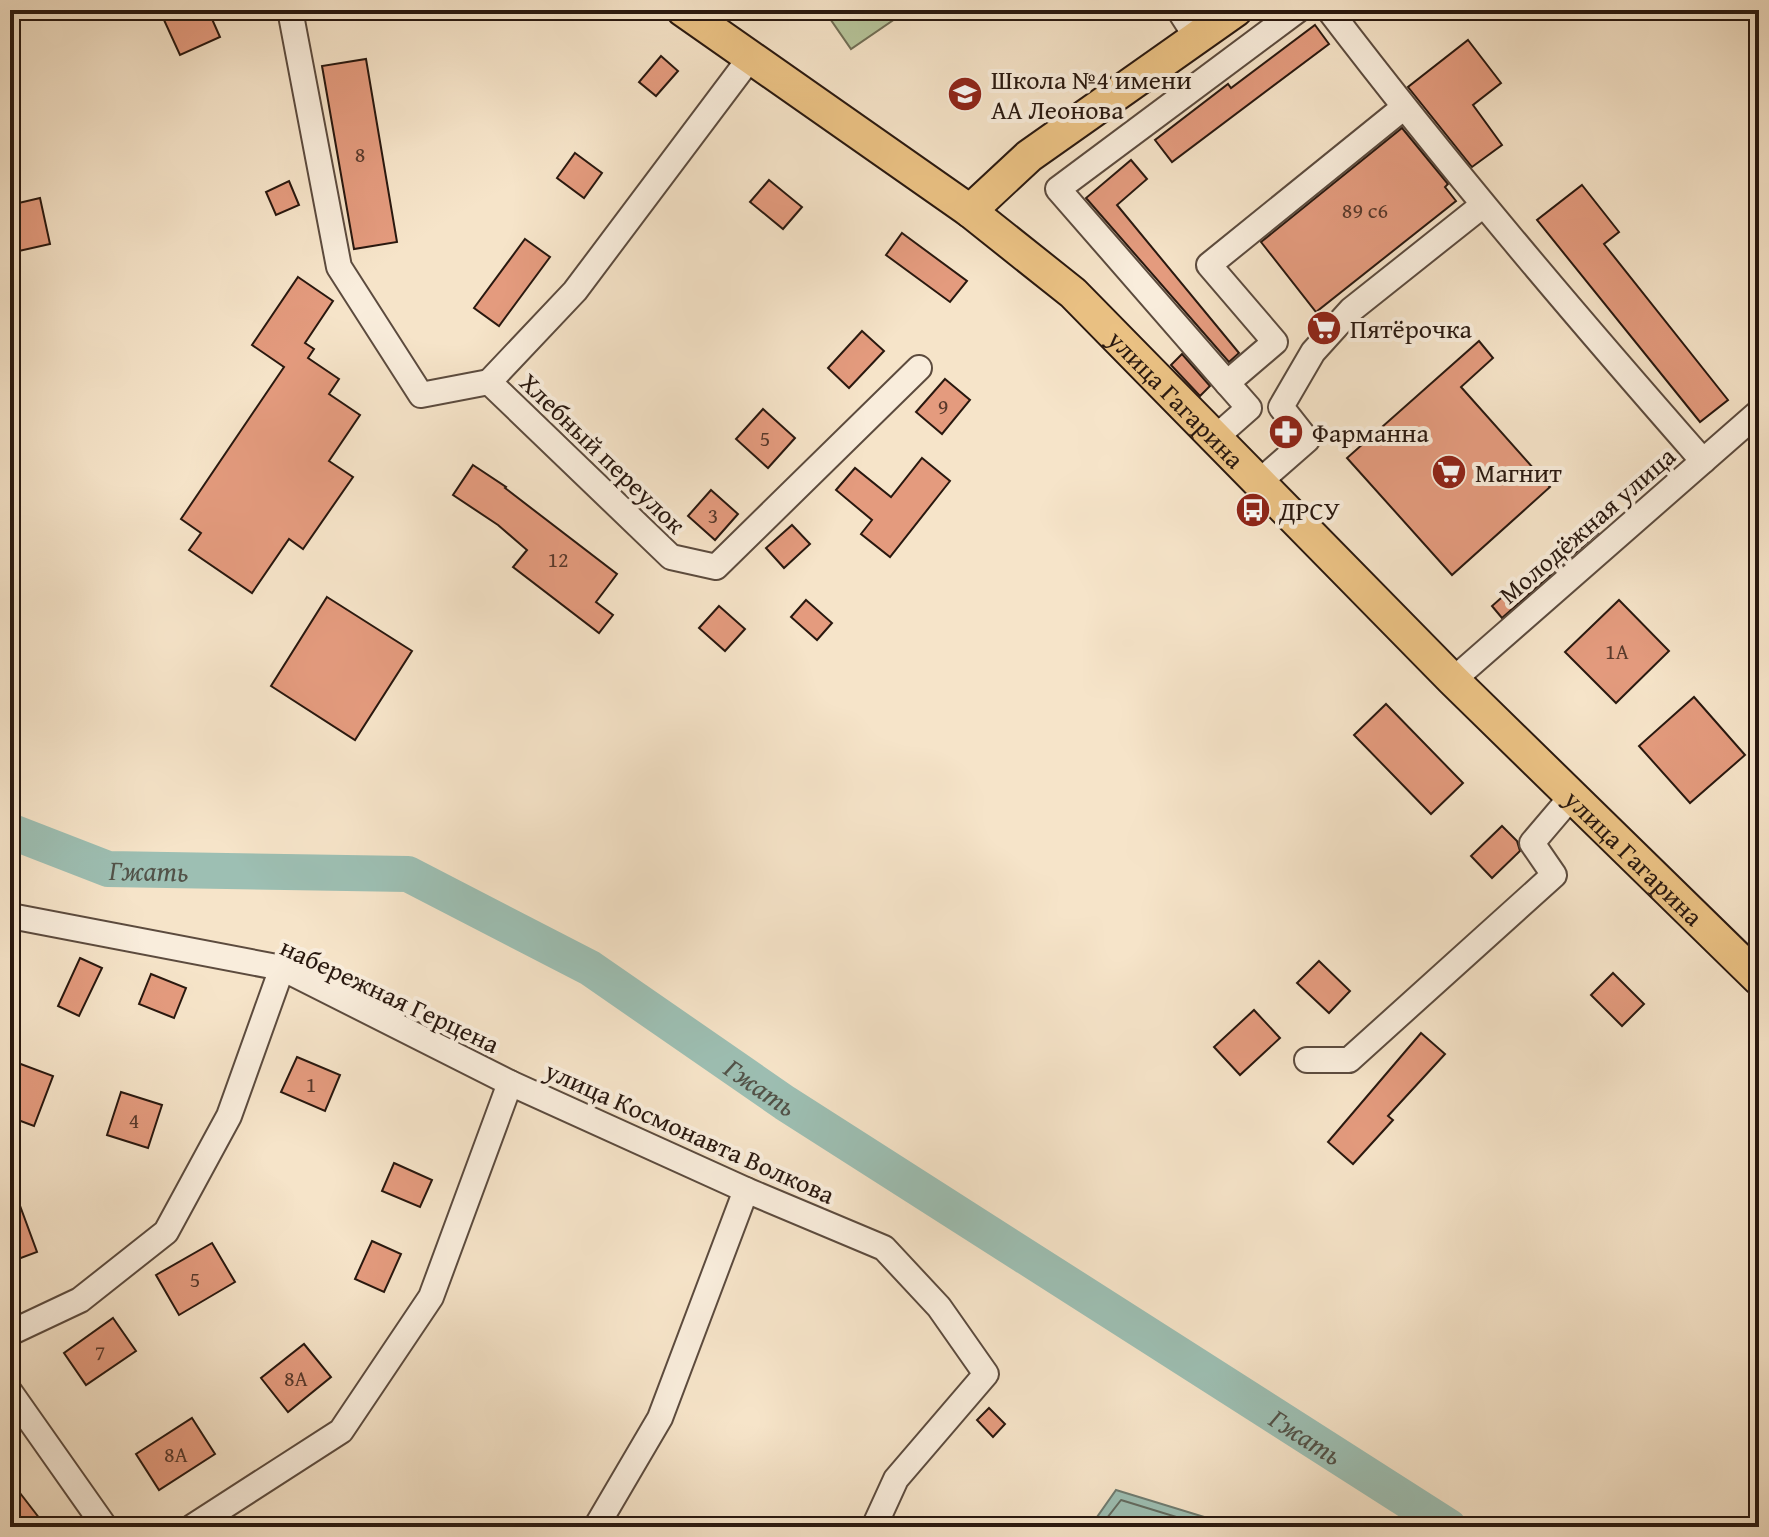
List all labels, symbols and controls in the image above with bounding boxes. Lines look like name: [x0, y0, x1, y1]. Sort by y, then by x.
place label: Школа №4 имени АА Леонова: [991, 60, 1192, 129]
school or university icon: Школа №4 имени АА Леонова: [946, 75, 984, 113]
house number: 8: [355, 138, 365, 170]
house number: 89 с6: [1342, 194, 1388, 226]
supermarket icon: Пятёрочка: [1305, 309, 1343, 347]
place label: Пятёрочка: [1350, 309, 1472, 348]
street label: улица Гагарина: [1099, 320, 1255, 477]
street label: Хлебный переулок: [511, 363, 695, 543]
house number: 9: [938, 390, 948, 422]
pharmacy icon: Фарманна: [1267, 413, 1305, 451]
place label: Фарманна: [1312, 413, 1429, 452]
house number: 5: [760, 422, 770, 454]
street label: Молодёжная улица: [1490, 437, 1684, 613]
supermarket icon: Магнит: [1430, 453, 1468, 491]
place label: Магнит: [1475, 453, 1562, 492]
bus stop icon: ДРСУ: [1234, 491, 1272, 529]
place label: ДРСУ: [1278, 491, 1340, 530]
house number: 3: [708, 499, 718, 531]
house number: 12: [547, 543, 569, 575]
house number: 1А: [1605, 635, 1630, 667]
street label: улица Гагарина: [1555, 779, 1713, 935]
water label: Гжать: [108, 849, 189, 891]
street label: набережная Герцена: [274, 927, 507, 1063]
water label: Гжать: [716, 1046, 805, 1126]
street label: улица Космонавта Волкова: [538, 1050, 842, 1214]
house number: 1: [306, 1068, 316, 1100]
house number: 4: [129, 1104, 139, 1136]
house number: 5: [190, 1263, 200, 1295]
house number: 7: [95, 1336, 105, 1368]
house number: 8А: [284, 1362, 309, 1394]
water label: Гжать: [1261, 1397, 1351, 1475]
house number: 8А: [164, 1438, 189, 1470]

